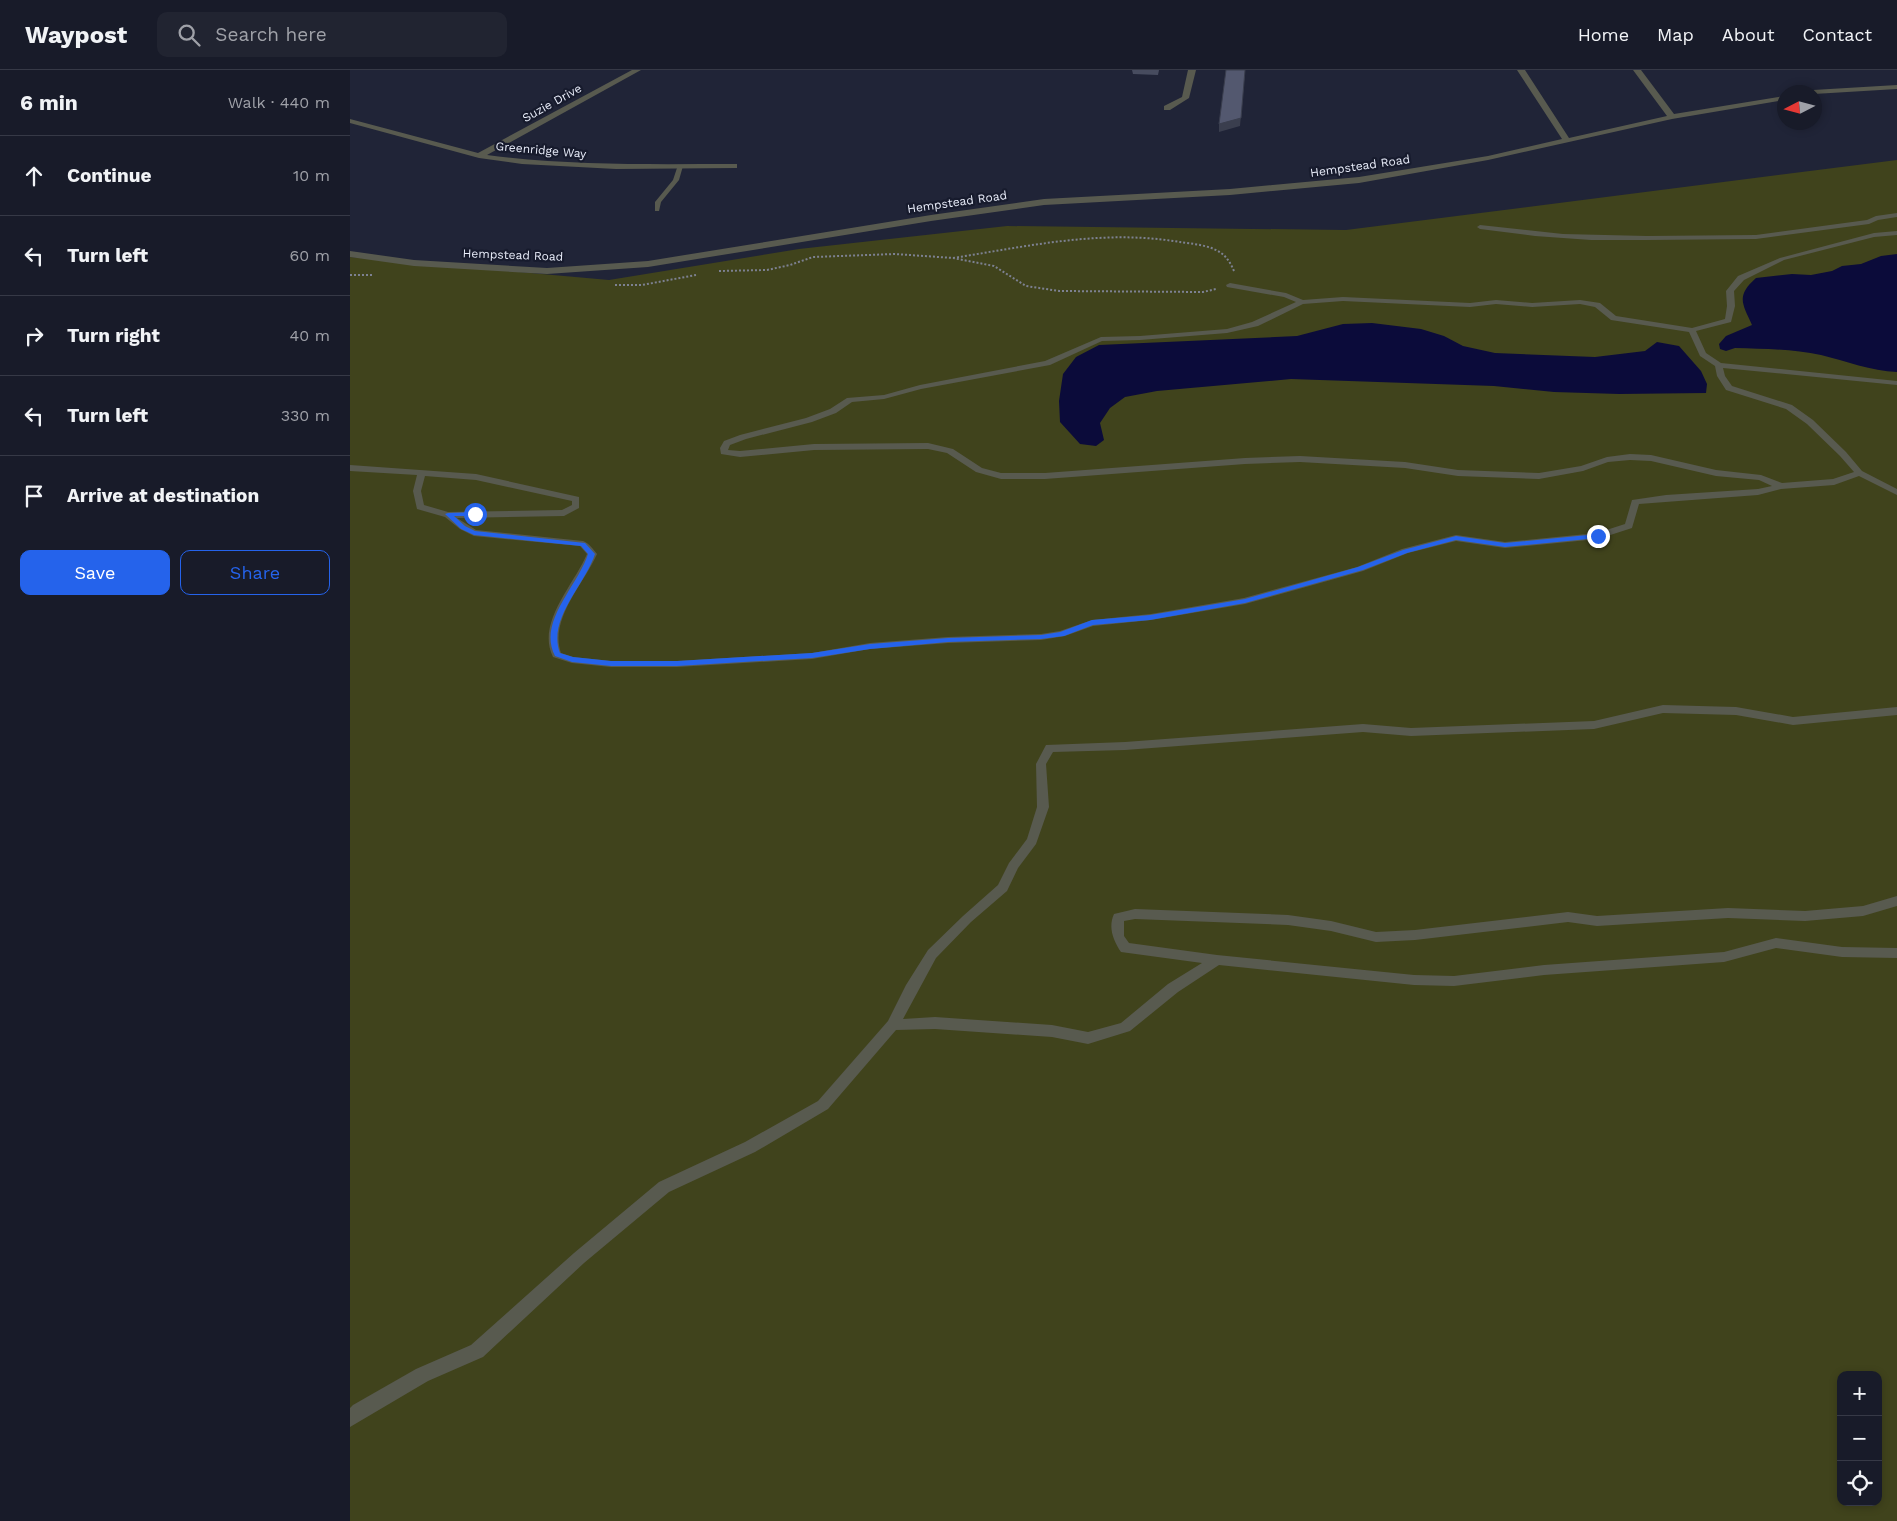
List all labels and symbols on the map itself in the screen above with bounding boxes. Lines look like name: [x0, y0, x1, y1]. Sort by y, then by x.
street label: Suzie Drive: [520, 81, 584, 125]
north arrow: [1777, 85, 1822, 130]
street label: Greenridge Way: [495, 139, 588, 161]
street label: Hempstead Road: [1309, 152, 1411, 180]
street label: Hempstead Road: [906, 188, 1008, 216]
street label: Hempstead Road: [462, 246, 564, 264]
route start: [464, 503, 487, 526]
route end: [1587, 525, 1610, 548]

